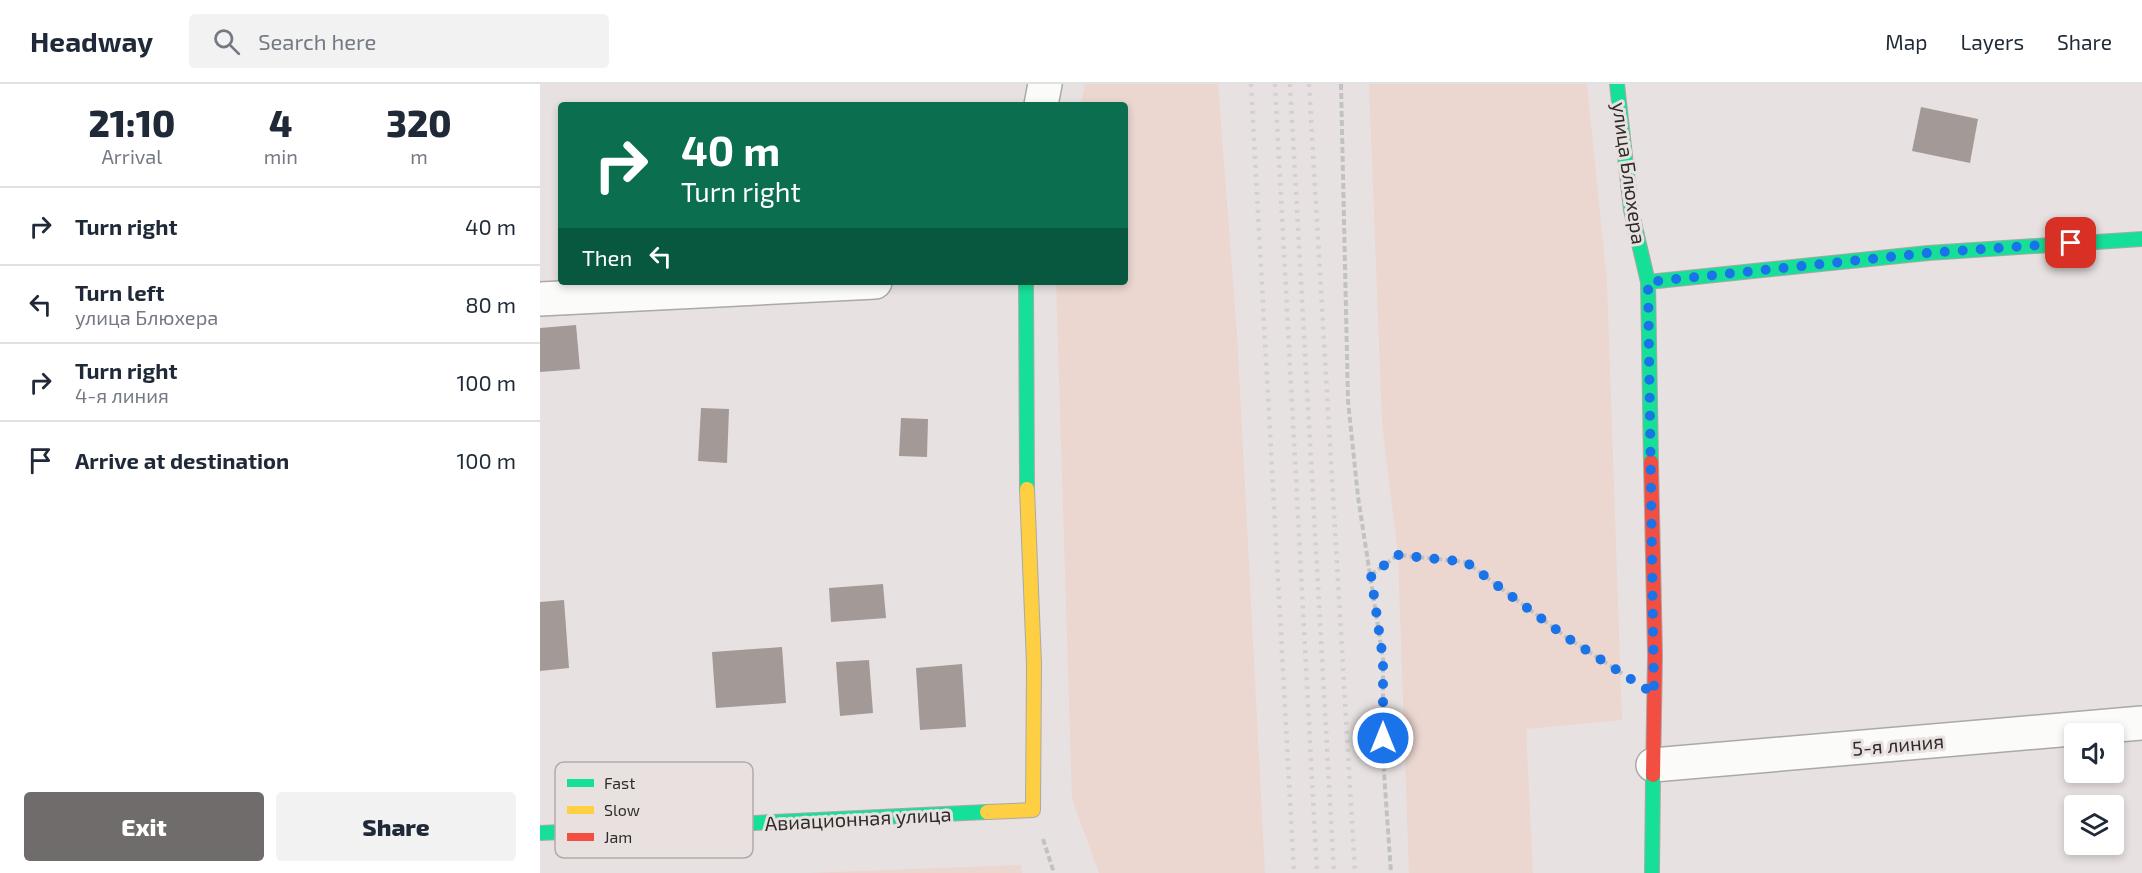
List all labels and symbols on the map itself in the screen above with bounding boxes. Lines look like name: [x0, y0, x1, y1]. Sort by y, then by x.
street label: улица Блюхера: [1607, 100, 1652, 246]
pin: [2045, 217, 2096, 268]
position arrow: [1351, 706, 1415, 770]
street label: 5-я линия: [1851, 728, 1945, 760]
legend: [555, 762, 753, 858]
text: Fast: [604, 773, 635, 792]
text: Slow: [604, 800, 640, 819]
street label: Авиационная улица: [764, 801, 952, 836]
text: Jam: [604, 827, 632, 846]

